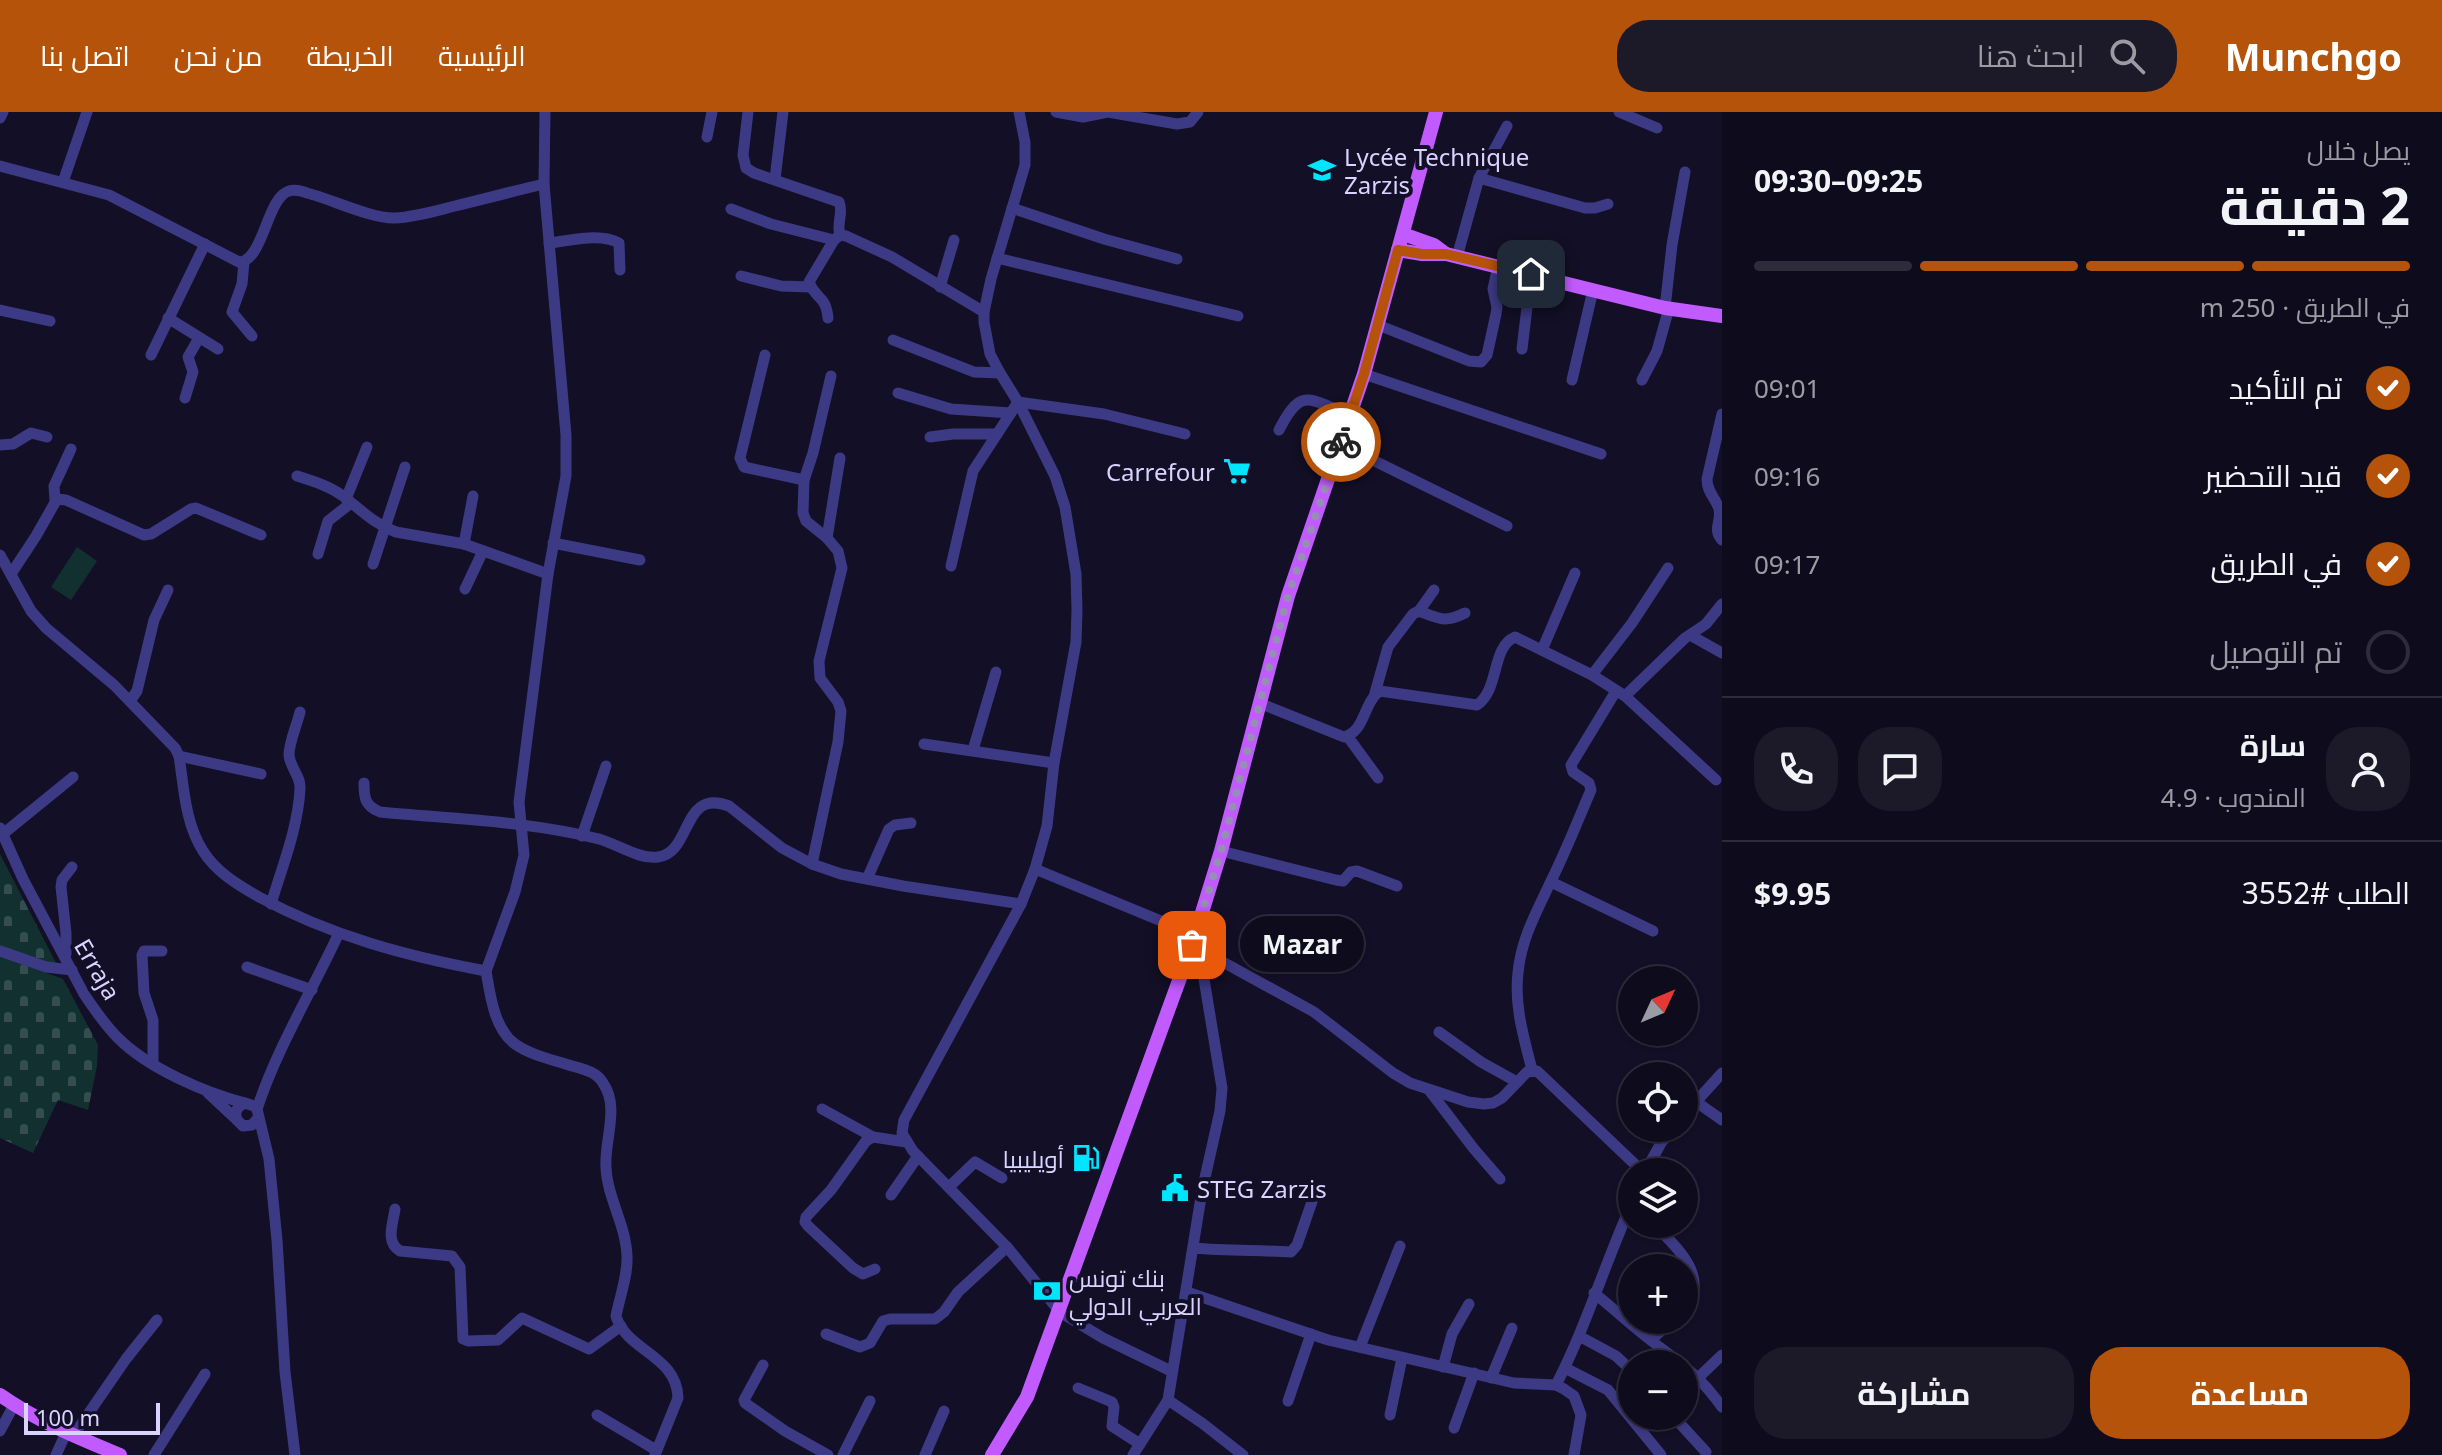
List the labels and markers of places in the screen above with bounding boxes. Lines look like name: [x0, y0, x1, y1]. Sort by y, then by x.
place label: Lycée Technique Zarzis: [1344, 140, 1529, 201]
school or university icon: Lycée Technique Zarzis: [1307, 155, 1337, 185]
pin: [1497, 240, 1565, 308]
place label: Carrefour: [1106, 455, 1215, 488]
supermarket icon: Carrefour: [1222, 456, 1252, 486]
pin: [1158, 911, 1226, 979]
callout: Mazar: [1240, 917, 1364, 973]
place label: أويليبيا: [1002, 1142, 1064, 1175]
fuel station icon: أويليبيا: [1071, 1143, 1101, 1173]
place label: STEG Zarzis: [1197, 1172, 1327, 1205]
public building icon: STEG Zarzis: [1160, 1173, 1190, 1203]
place label: بنك تونس العربي الدولي: [1069, 1261, 1202, 1326]
bank icon: بنك تونس العربي الدولي: [1032, 1276, 1062, 1306]

